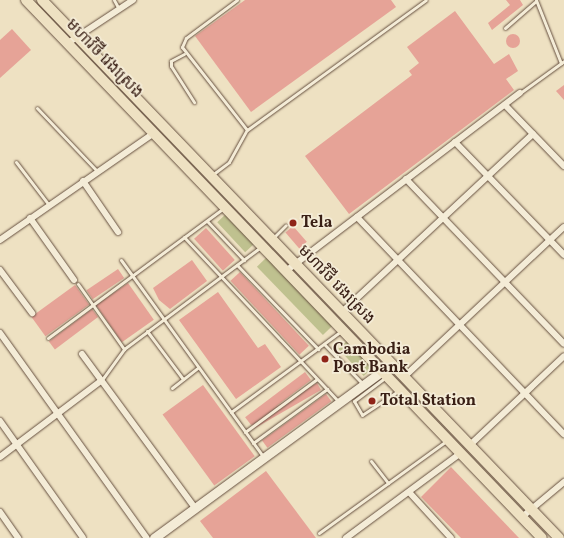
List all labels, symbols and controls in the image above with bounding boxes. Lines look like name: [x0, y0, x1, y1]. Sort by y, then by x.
street label: មហាវិថី វេងស្រេង: [62, 16, 146, 102]
place label: Tela: [301, 213, 332, 233]
marker: Tela: [288, 218, 298, 228]
street label: មហាវិថី វេងស្រេង: [294, 242, 378, 328]
place label: Cambodia Post Bank: [333, 340, 410, 378]
marker: Cambodia Post Bank: [320, 354, 330, 364]
place label: Total Station: [380, 391, 476, 411]
marker: Total Station: [367, 396, 377, 406]

